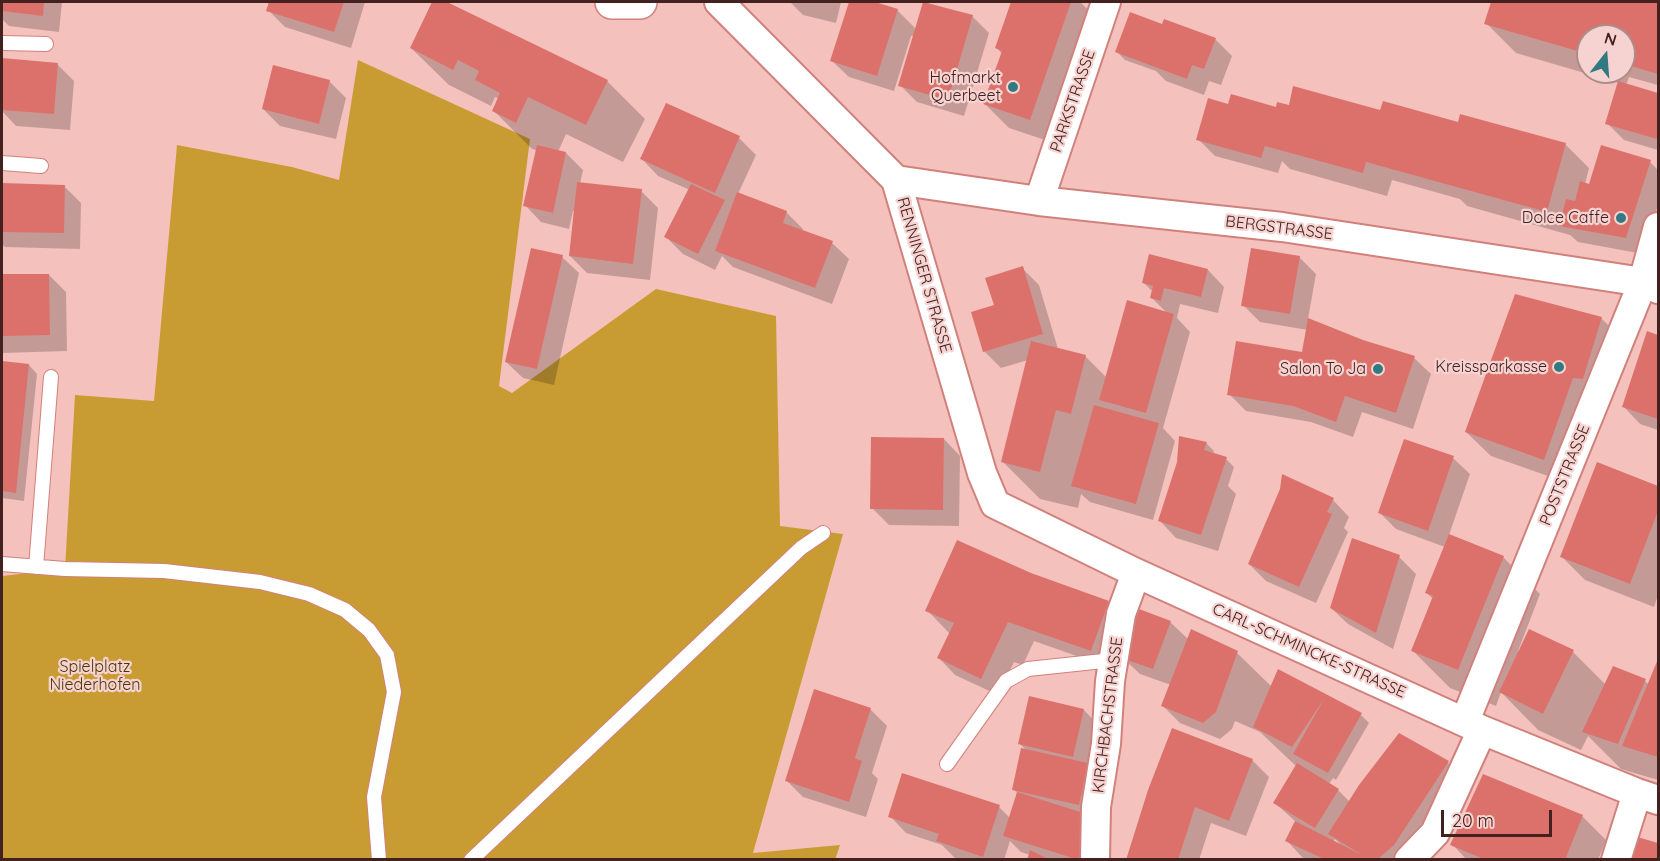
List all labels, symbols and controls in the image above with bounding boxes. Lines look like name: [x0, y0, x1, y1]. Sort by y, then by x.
north arrow: [1576, 24, 1636, 84]
text: N: [1602, 27, 1619, 50]
street label: PARKSTRASSE: [1046, 47, 1100, 155]
place label: Hofmarkt Querbeet: [930, 68, 1001, 106]
marker: Hofmarkt Querbeet: [1006, 80, 1020, 94]
street label: RENNINGER STRASSE: [893, 195, 955, 355]
place label: Dolce Caffe: [1522, 208, 1609, 228]
marker: Dolce Caffe: [1614, 211, 1628, 225]
street label: BERGSTRASSE: [1224, 212, 1334, 244]
place label: Kreissparkasse: [1435, 357, 1547, 377]
place label: Salon To Ja: [1280, 359, 1366, 379]
marker: Kreissparkasse: [1552, 360, 1566, 374]
marker: Salon To Ja: [1371, 362, 1385, 376]
street label: POSTSTRASSE: [1536, 422, 1594, 528]
street label: CARL-SCHMINCKE-STRASSE: [1209, 600, 1409, 702]
street label: KIRCHBACHSTRASSE: [1089, 636, 1127, 794]
park label: Spielplatz Niederhofen: [49, 657, 141, 695]
scale bar: [1444, 798, 1555, 836]
text: 20 m: [1452, 809, 1494, 832]

